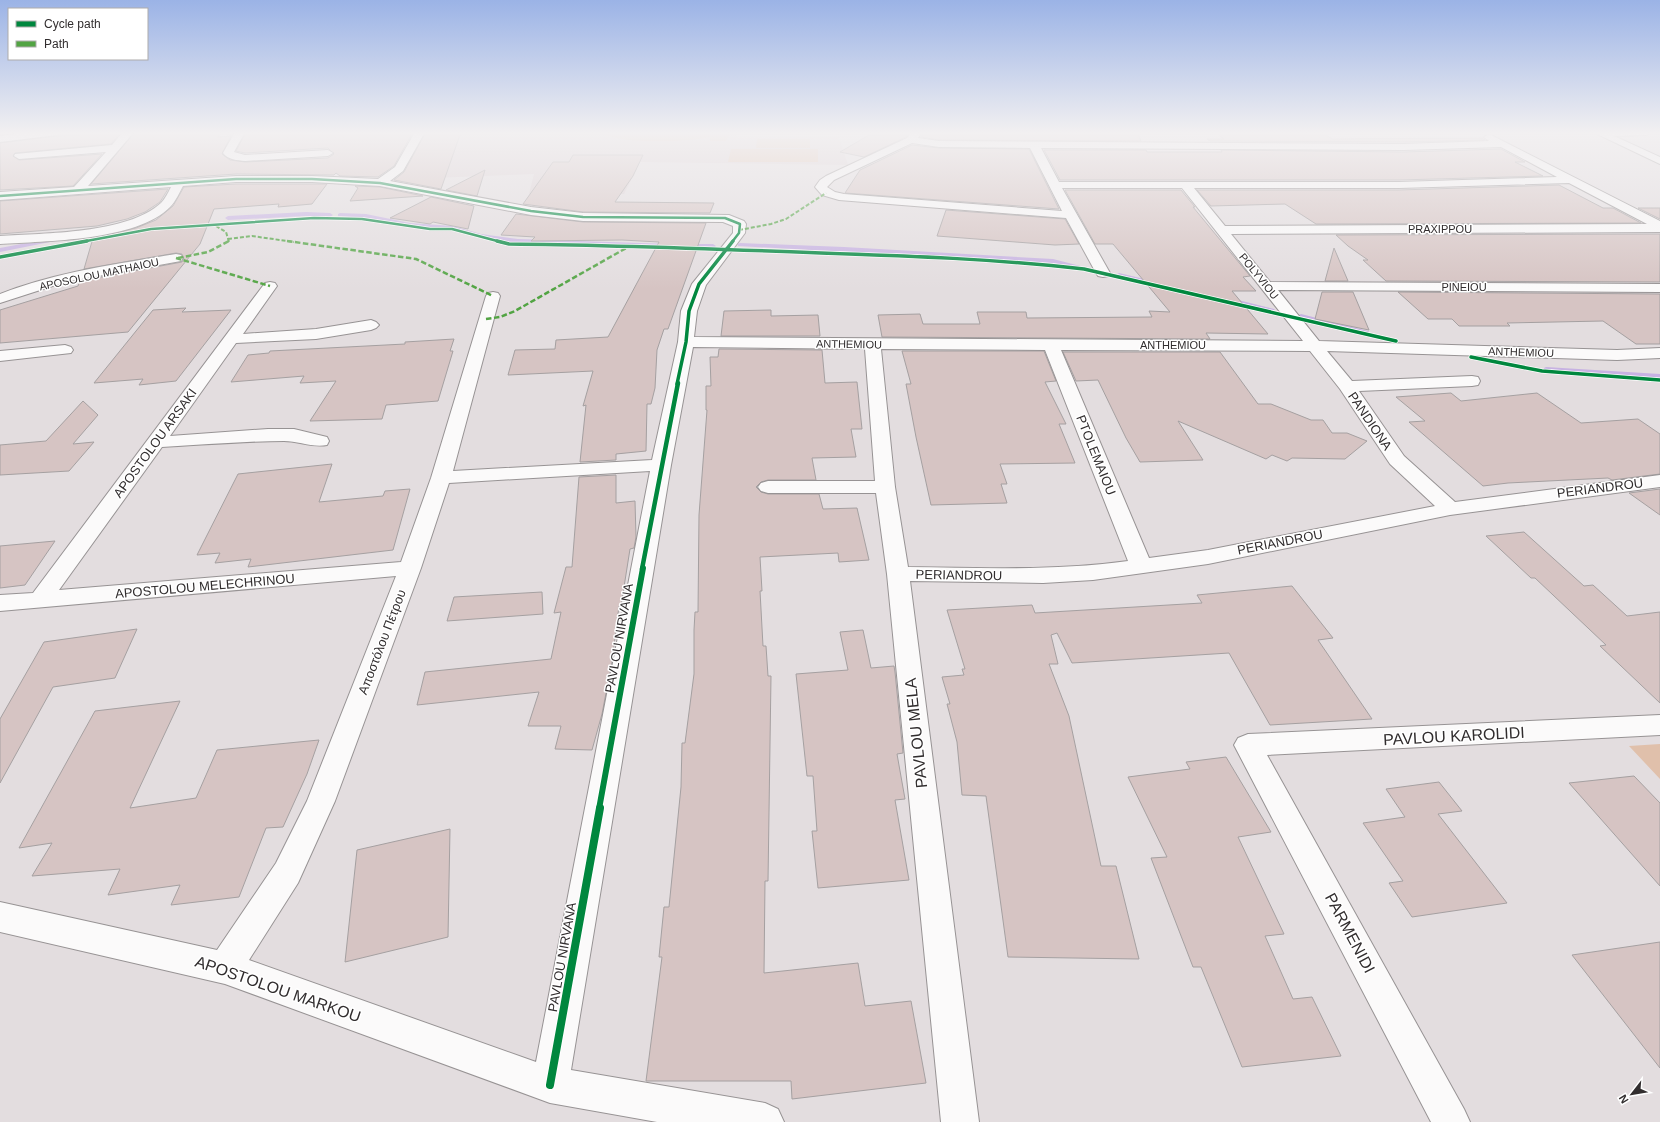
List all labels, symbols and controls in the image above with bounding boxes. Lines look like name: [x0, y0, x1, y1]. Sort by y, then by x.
legend: [8, 8, 148, 60]
text: Cycle path: [44, 17, 101, 31]
text: Path: [44, 37, 69, 51]
street label: PRAXIPPOU: [1408, 223, 1472, 235]
street label: POLYVIOU: [1237, 251, 1281, 301]
street label: APOSOLOU MATHAIOU: [38, 255, 160, 293]
street label: PINEIOU: [1441, 281, 1487, 293]
street label: ANTHEMIOU: [816, 337, 882, 351]
street label: ANTHEMIOU: [1140, 339, 1206, 351]
street label: ANTHEMIOU: [1488, 345, 1554, 359]
street label: APOSTOLOU ARSAKI: [110, 385, 200, 501]
street label: PANDIONA: [1345, 389, 1395, 453]
street label: PTOLEMAIOU: [1073, 413, 1119, 497]
street label: PERIANDROU: [1556, 475, 1644, 501]
street label: PERIANDROU: [1236, 526, 1324, 558]
street label: PERIANDROU: [916, 567, 1002, 583]
street label: APOSTOLOU MELECHRINOU: [115, 571, 295, 601]
street label: PAVLOU NIRVANA: [602, 582, 636, 694]
street label: Αποστόλου Πέτρου: [355, 587, 409, 697]
street label: PAVLOU MELA: [902, 677, 930, 789]
street label: PAVLOU KAROLIDI: [1383, 724, 1525, 748]
street label: PARMENIDI: [1322, 890, 1378, 976]
street label: PAVLOU NIRVANA: [545, 901, 579, 1013]
street label: APOSTOLOU MARKOU: [193, 953, 363, 1025]
north arrow: [1612, 1074, 1652, 1114]
text: N: [1616, 1093, 1631, 1106]

